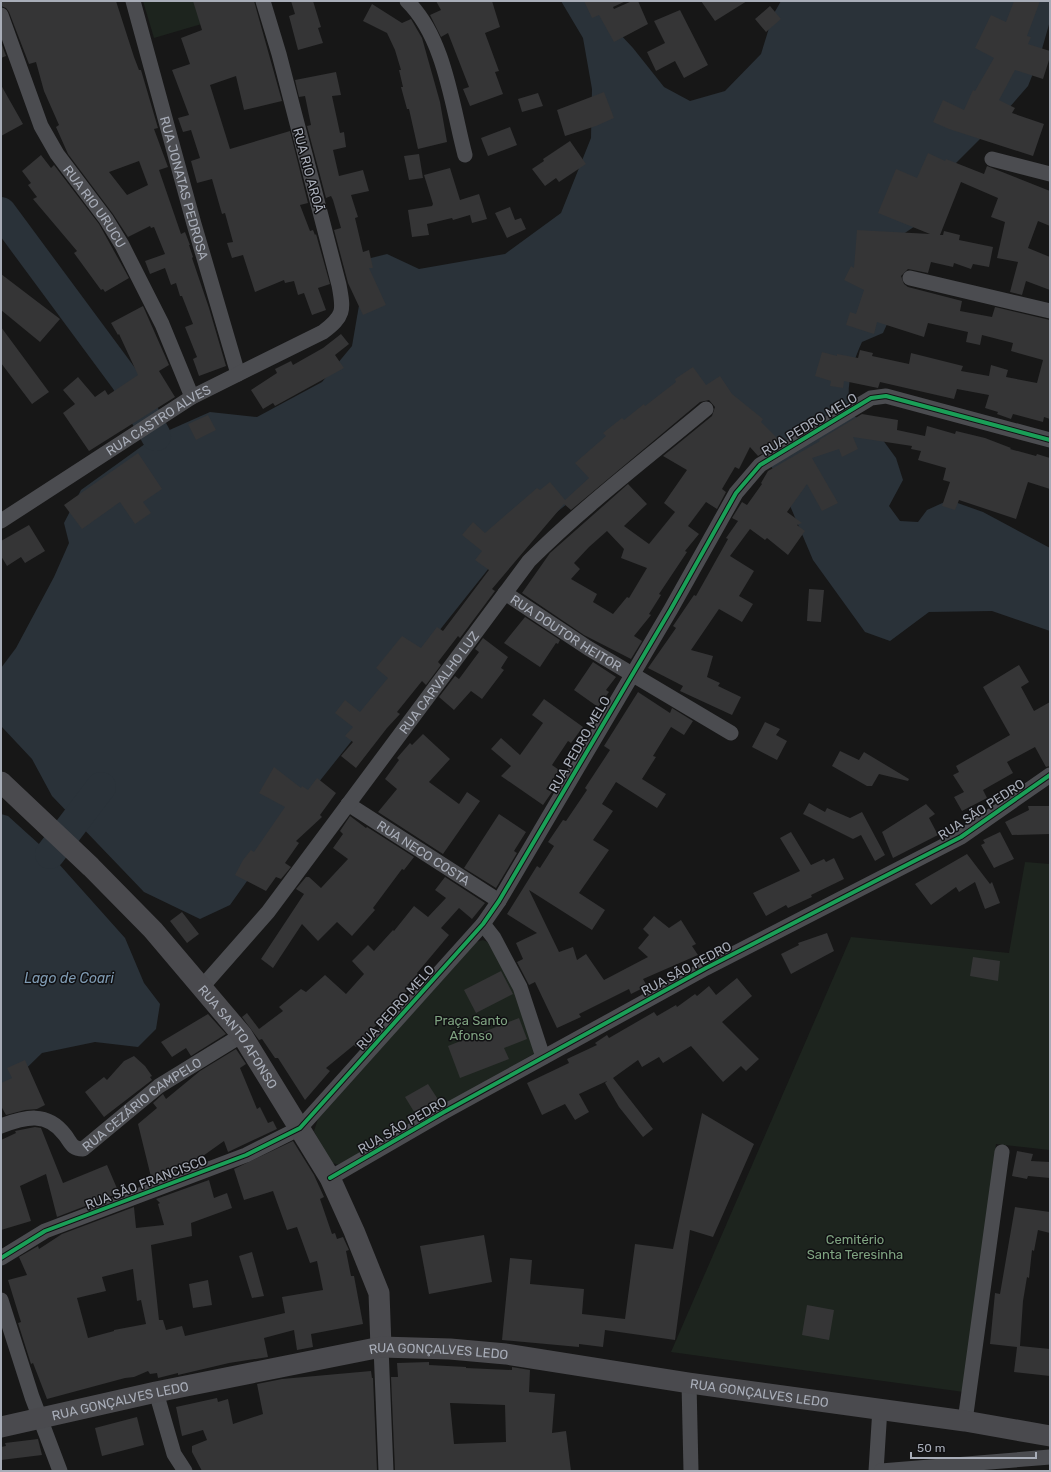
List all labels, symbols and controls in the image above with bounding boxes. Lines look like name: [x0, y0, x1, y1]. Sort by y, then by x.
street label: RUA JONATAS PEDROSA: [157, 115, 211, 262]
street label: RUA RIO AROÃ: [290, 126, 327, 214]
street label: RUA RIO URUCU: [60, 163, 129, 251]
street label: RUA CASTRO ALVES: [103, 382, 213, 459]
street label: RUA PEDRO MELO: [759, 390, 860, 459]
street label: RUA DOUTOR HEITOR: [508, 592, 624, 674]
street label: RUA CARVALHO LUZ: [396, 628, 482, 737]
street label: RUA PEDRO MELO: [546, 693, 613, 795]
street label: RUA SÃO PEDRO: [935, 776, 1027, 843]
street label: RUA NECO COSTA: [374, 818, 473, 889]
street label: RUA SÃO PEDRO: [639, 938, 734, 999]
street label: RUA PEDRO MELO: [353, 962, 437, 1053]
water label: Lago de Coari: [24, 970, 114, 987]
street label: RUA SANTO AFONSO: [195, 982, 280, 1092]
park label: Praça Santo Afonso: [434, 1013, 508, 1043]
street label: RUA CEZÁRIO CAMPELO: [79, 1055, 205, 1155]
street label: RUA SÃO PEDRO: [355, 1094, 449, 1157]
street label: RUA SÃO FRANCISCO: [83, 1152, 209, 1213]
park label: Cemitério Santa Teresinha: [807, 1232, 903, 1262]
street label: RUA GONÇALVES LEDO: [368, 1340, 509, 1362]
street label: RUA GONÇALVES LEDO: [689, 1376, 830, 1410]
street label: RUA GONÇALVES LEDO: [50, 1379, 190, 1423]
scale bar: [911, 1434, 1036, 1460]
text: 50 m: [917, 1441, 945, 1455]

